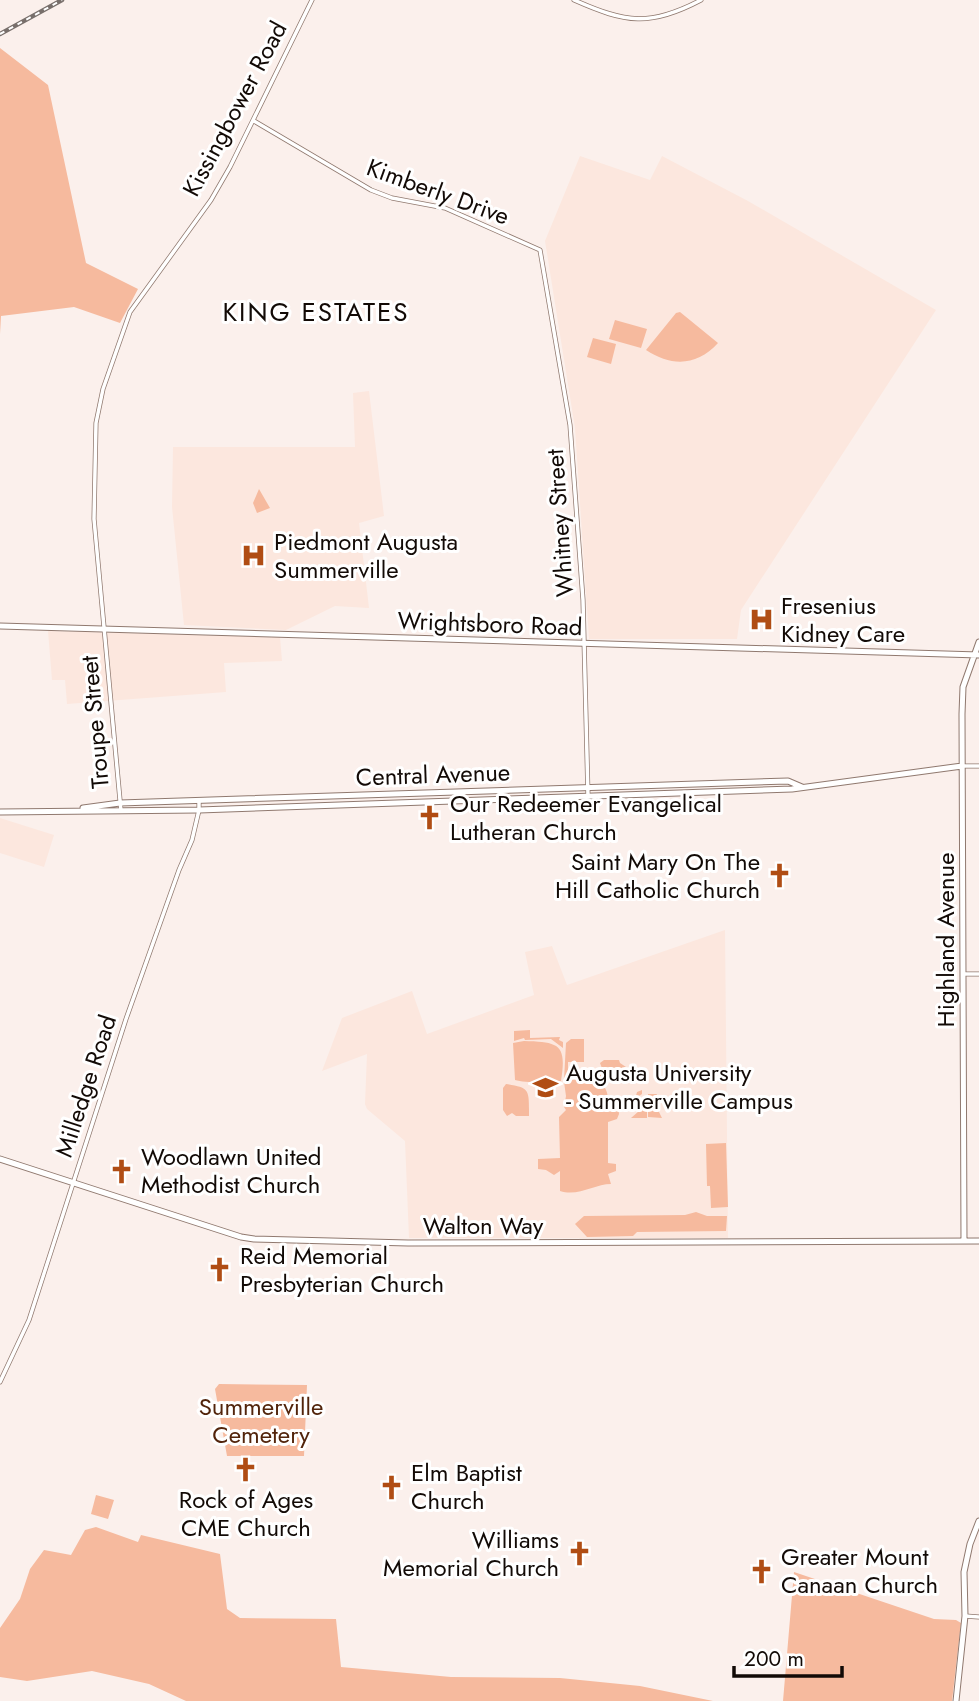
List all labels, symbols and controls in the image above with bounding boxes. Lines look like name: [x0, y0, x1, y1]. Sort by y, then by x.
street label: Kissingbower Road: [174, 15, 295, 202]
street label: Kimberly Drive: [362, 150, 514, 234]
district label: KING ESTATES: [222, 293, 410, 331]
street label: Whitney Street: [537, 448, 582, 598]
place label: Piedmont Augusta Summerville: [274, 524, 458, 587]
hospital icon: Piedmont Augusta Summerville: [240, 542, 268, 570]
place label: Fresenius Kidney Care: [781, 588, 905, 651]
street label: Wrightsboro Road: [397, 603, 583, 644]
hospital icon: Fresenius Kidney Care: [747, 606, 775, 634]
street label: Troupe Street: [71, 654, 118, 790]
street label: Central Avenue: [355, 754, 511, 795]
place label: Our Redeemer Evangelical Lutheran Church: [450, 786, 722, 849]
church icon: Our Redeemer Evangelical Lutheran Church: [416, 804, 444, 832]
place label: Saint Mary On The Hill Catholic Church: [555, 844, 760, 907]
street label: Highland Avenue: [928, 853, 963, 1027]
church icon: Saint Mary On The Hill Catholic Church: [766, 862, 794, 890]
street label: Milledge Road: [46, 1010, 125, 1162]
place label: Augusta University - Summerville Campus: [566, 1055, 793, 1118]
school or university icon: Augusta University - Summerville Campus: [532, 1073, 560, 1101]
place label: Woodlawn United Methodist Church: [141, 1139, 321, 1202]
church icon: Woodlawn United Methodist Church: [107, 1157, 135, 1185]
street label: Walton Way: [423, 1208, 544, 1243]
place label: Reid Memorial Presbyterian Church: [240, 1238, 444, 1301]
church icon: Reid Memorial Presbyterian Church: [206, 1256, 234, 1284]
park label: Summerville Cemetery: [199, 1389, 323, 1452]
church icon: Rock of Ages CME Church: [232, 1455, 260, 1483]
place label: Elm Baptist Church: [411, 1455, 522, 1518]
church icon: Elm Baptist Church: [377, 1473, 405, 1501]
place label: Rock of Ages CME Church: [179, 1482, 313, 1545]
place label: Williams Memorial Church: [383, 1522, 559, 1585]
place label: Greater Mount Canaan Church: [781, 1539, 938, 1602]
church icon: Williams Memorial Church: [565, 1540, 593, 1568]
church icon: Greater Mount Canaan Church: [747, 1557, 775, 1585]
scale bar: [734, 1634, 842, 1678]
text: 200 m: [744, 1644, 804, 1674]

